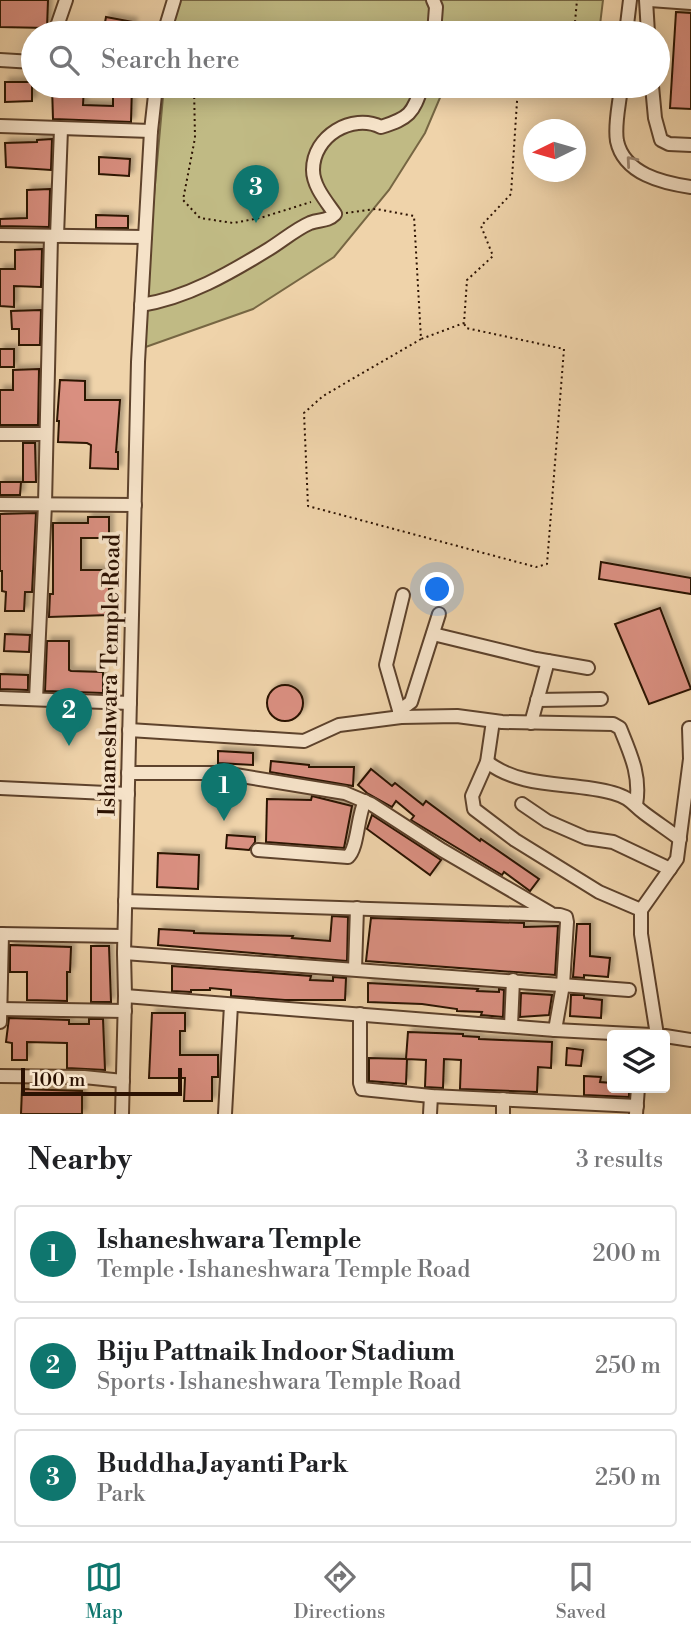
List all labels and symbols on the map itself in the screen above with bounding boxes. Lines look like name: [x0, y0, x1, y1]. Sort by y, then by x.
north arrow: [523, 119, 586, 182]
one-way arrow: [627, 156, 639, 169]
pin: 3: [233, 165, 279, 223]
street label: Ishaneshwara Temple Road: [94, 534, 126, 816]
your location: [420, 572, 454, 606]
pin: 2: [46, 688, 92, 746]
pin: 1: [201, 763, 247, 821]
scale bar: [21, 1065, 182, 1097]

